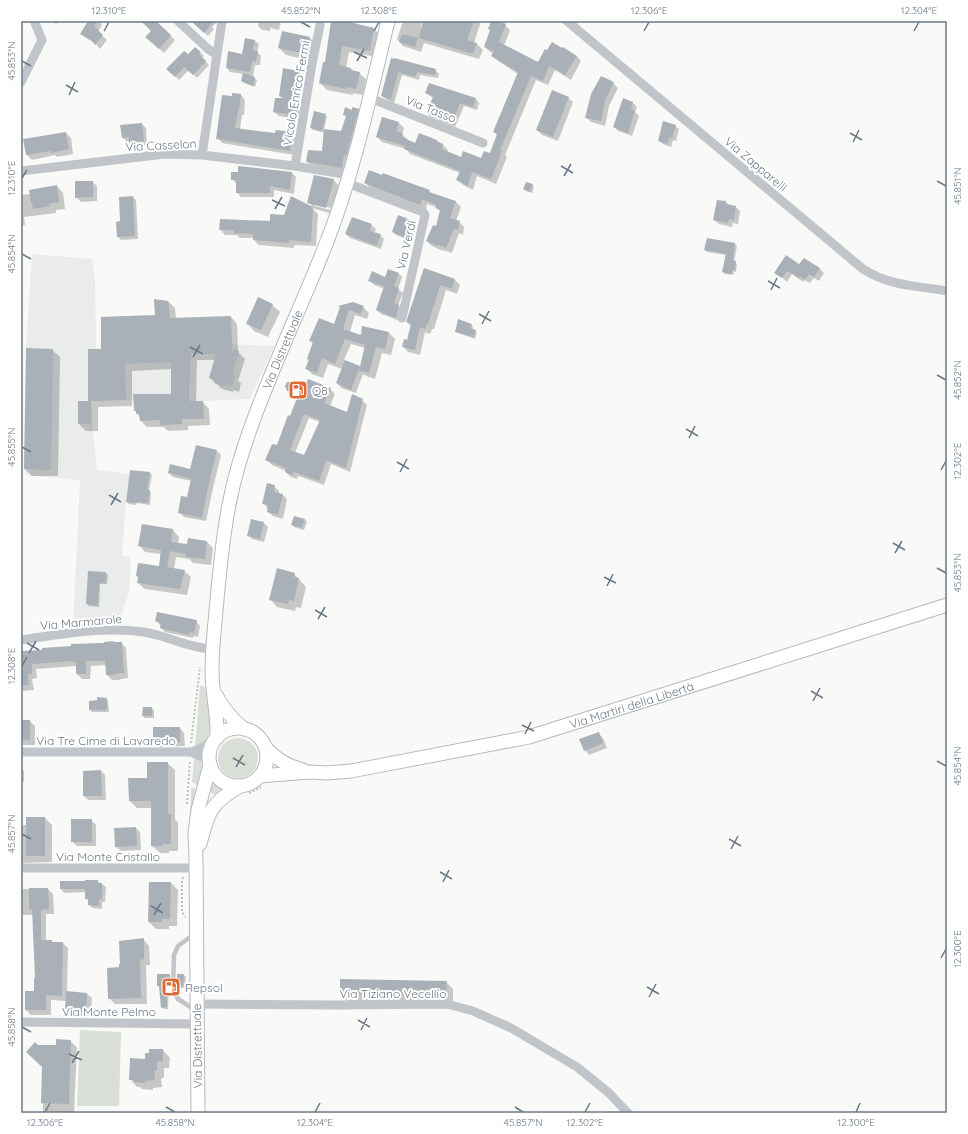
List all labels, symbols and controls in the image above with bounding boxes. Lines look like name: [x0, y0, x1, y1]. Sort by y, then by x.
text: 12.310°E: [92, 4, 127, 17]
text: 45.852°N: [281, 4, 321, 17]
text: 12.308°E: [361, 4, 398, 17]
text: 12.306°E: [631, 4, 668, 17]
text: 12.304°E: [901, 4, 938, 17]
street label: Vicolo Enrico Fermi: [279, 39, 313, 147]
text: 45.853°N: [5, 41, 18, 81]
street label: Via Tasso: [404, 92, 458, 126]
street label: Via Zapparelli: [722, 133, 790, 195]
street label: Via Casselon: [125, 136, 197, 154]
text: 12.310°E: [5, 160, 18, 195]
text: 45.851°N: [951, 167, 964, 205]
street label: Via Verdi: [393, 219, 419, 271]
text: 45.854°N: [5, 234, 18, 274]
street label: Via Distrettuale: [259, 307, 305, 391]
text: 45.852°N: [951, 360, 964, 400]
fuel station icon: Q8: [287, 379, 309, 401]
place label: Q8: [312, 383, 328, 398]
text: 45.855°N: [5, 427, 18, 467]
text: 12.302°E: [951, 442, 964, 479]
text: 45.853°N: [951, 553, 964, 593]
street label: Via Marmarole: [39, 611, 123, 633]
text: 12.308°E: [5, 647, 18, 684]
street label: Via Martiri della Libertà: [568, 678, 695, 731]
street label: Via Tre Cime di Lavaredo: [36, 733, 176, 748]
text: 45.854°N: [951, 746, 964, 786]
text: 45.857°N: [5, 815, 18, 853]
street label: Via Monte Cristallo: [56, 849, 160, 864]
text: 12.300°E: [951, 930, 964, 968]
fuel station icon: Repsol: [160, 976, 182, 998]
place label: Repsol: [185, 980, 223, 995]
street label: Via Tiziano Vecellio: [340, 986, 446, 1001]
street label: Via Distrettuale: [189, 1003, 205, 1089]
street label: Via Monte Pelmo: [62, 1004, 156, 1019]
text: 45.858°N: [5, 1007, 18, 1047]
text: 12.306°E: [27, 1116, 64, 1129]
text: 45.858°N: [155, 1116, 195, 1129]
text: 12.304°E: [297, 1116, 334, 1129]
text: 45.857°N: [504, 1116, 542, 1129]
text: 12.302°E: [567, 1116, 604, 1129]
text: 12.300°E: [837, 1116, 875, 1129]

